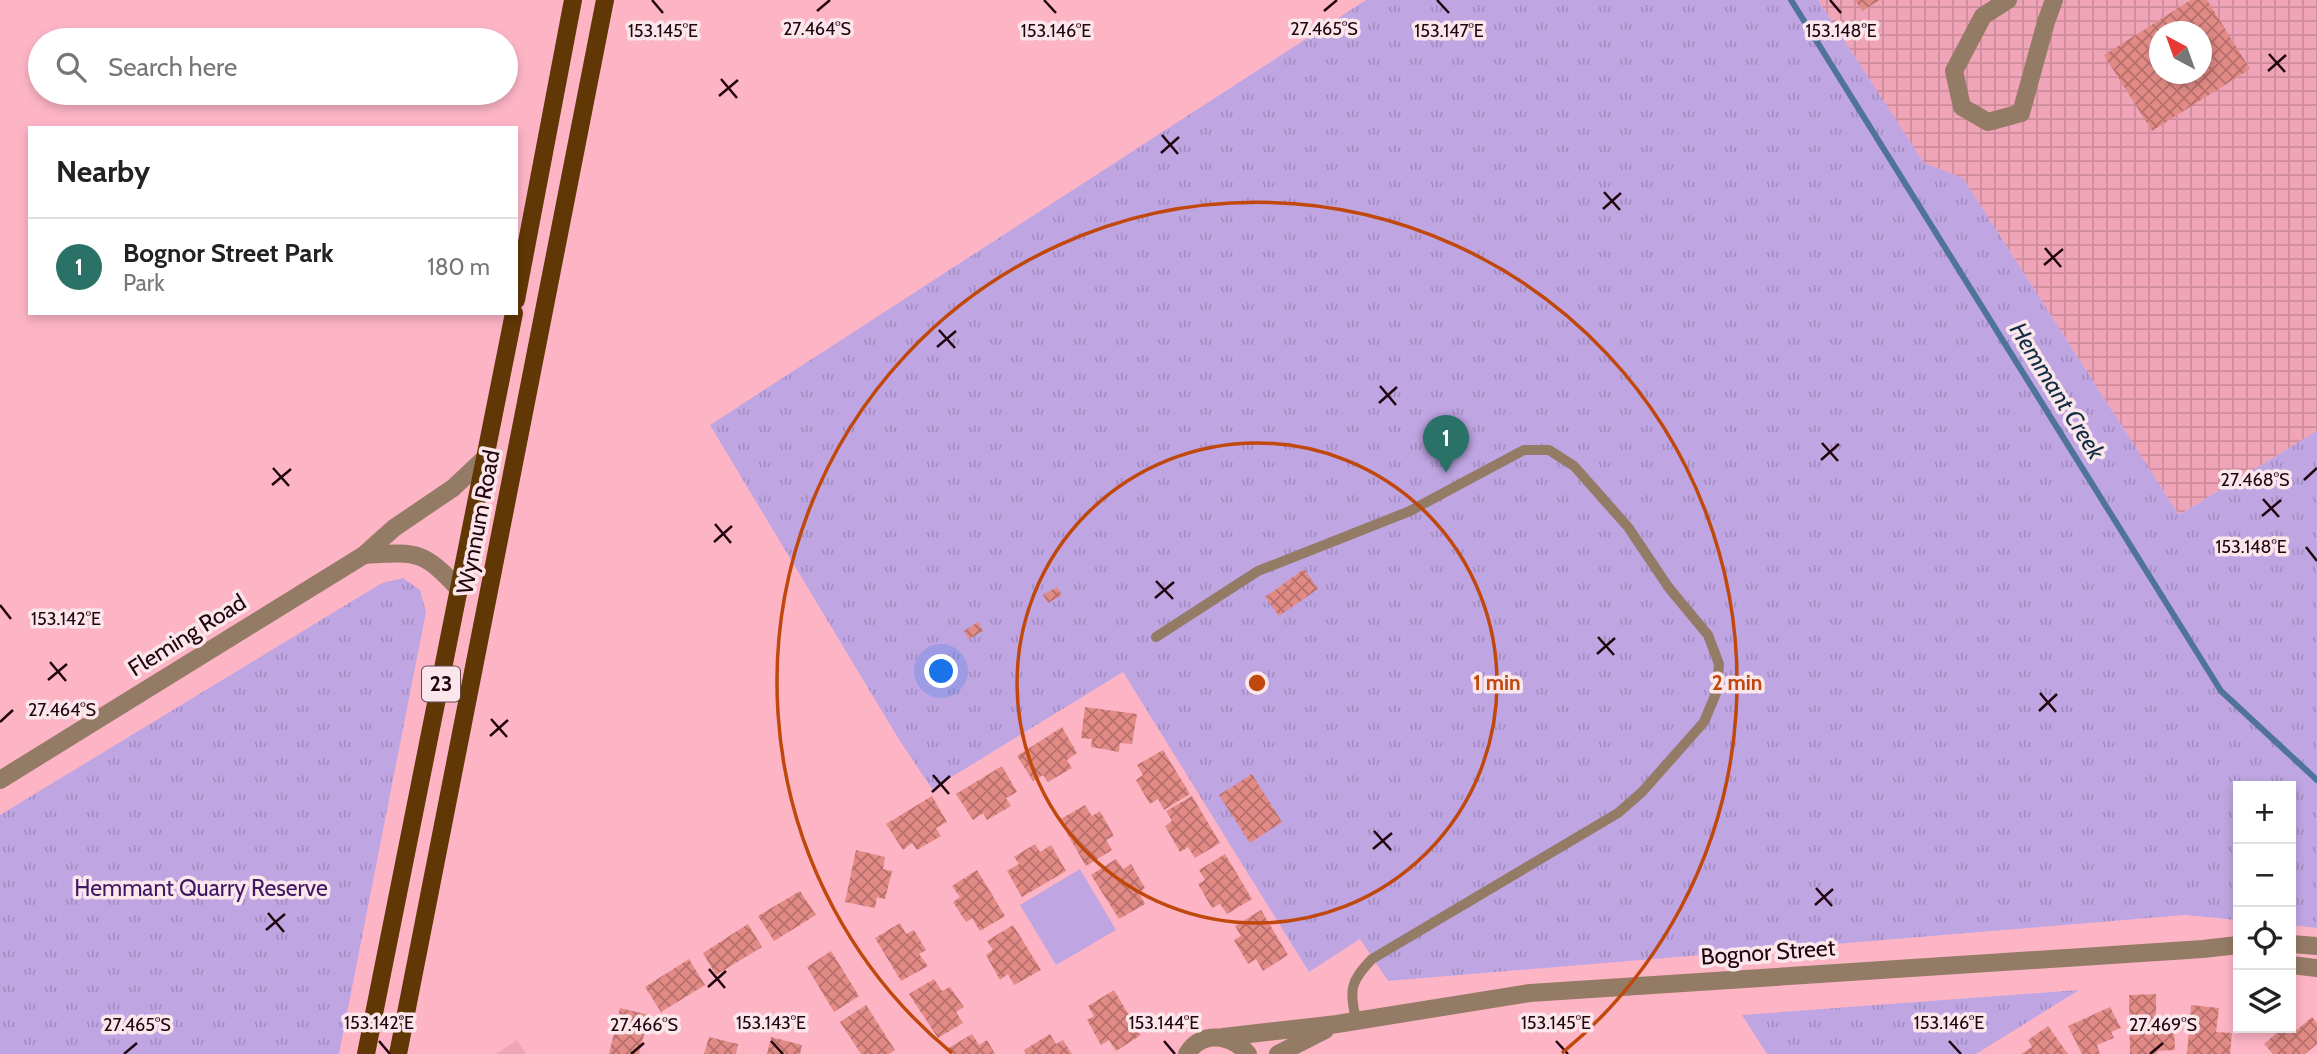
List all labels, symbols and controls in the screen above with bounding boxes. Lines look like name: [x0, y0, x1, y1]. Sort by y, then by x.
text: 27.464°S: [783, 18, 851, 40]
text: 27.465°S: [1290, 18, 1358, 40]
text: 153.145°E: [628, 20, 698, 42]
text: 153.146°E: [1021, 20, 1091, 42]
text: 153.147°E: [1414, 20, 1484, 42]
text: 153.148°E: [1805, 20, 1877, 42]
north arrow: [2149, 21, 2212, 84]
search box: [28, 28, 518, 105]
icon: search: [52, 48, 90, 86]
text: Search here: [108, 51, 237, 83]
text: Nearby: [56, 153, 150, 190]
text: Bognor Street Park: [123, 237, 334, 269]
text: 1: [75, 253, 83, 281]
text: 180 m: [427, 253, 490, 281]
text: Park: [123, 269, 164, 297]
water label: Hemmant Creek: [2004, 317, 2111, 465]
pin: 1: [1423, 415, 1469, 473]
street label: Wynnum Road: [450, 448, 506, 596]
text: 27.468°S: [2221, 469, 2289, 491]
text: 153.148°E: [2215, 536, 2287, 558]
street label: Fleming Road: [123, 588, 251, 682]
text: 153.142°E: [31, 608, 101, 630]
your location: [924, 654, 958, 688]
road number: 23: [422, 666, 460, 702]
text: 1 min: [1473, 670, 1521, 695]
text: 2 min: [1712, 670, 1762, 695]
centre of rings: [1245, 671, 1269, 695]
text: 27.464°S: [28, 699, 96, 721]
map controls: [2233, 781, 2296, 1033]
button: +: [2233, 781, 2296, 844]
button: −: [2233, 844, 2296, 907]
park label: Hemmant Quarry Reserve: [74, 874, 328, 902]
button: locate: [2233, 907, 2296, 970]
street label: Bognor Street: [1700, 933, 1837, 971]
button: layers: [2233, 970, 2296, 1033]
text: 153.142°E: [344, 1012, 414, 1034]
text: 153.143°E: [736, 1012, 806, 1034]
text: 153.144°E: [1129, 1012, 1199, 1034]
text: 153.145°E: [1521, 1012, 1591, 1034]
text: 153.146°E: [1914, 1012, 1984, 1034]
text: 27.465°S: [103, 1014, 171, 1036]
text: 27.466°S: [610, 1014, 678, 1036]
text: 27.469°S: [2129, 1014, 2197, 1036]

